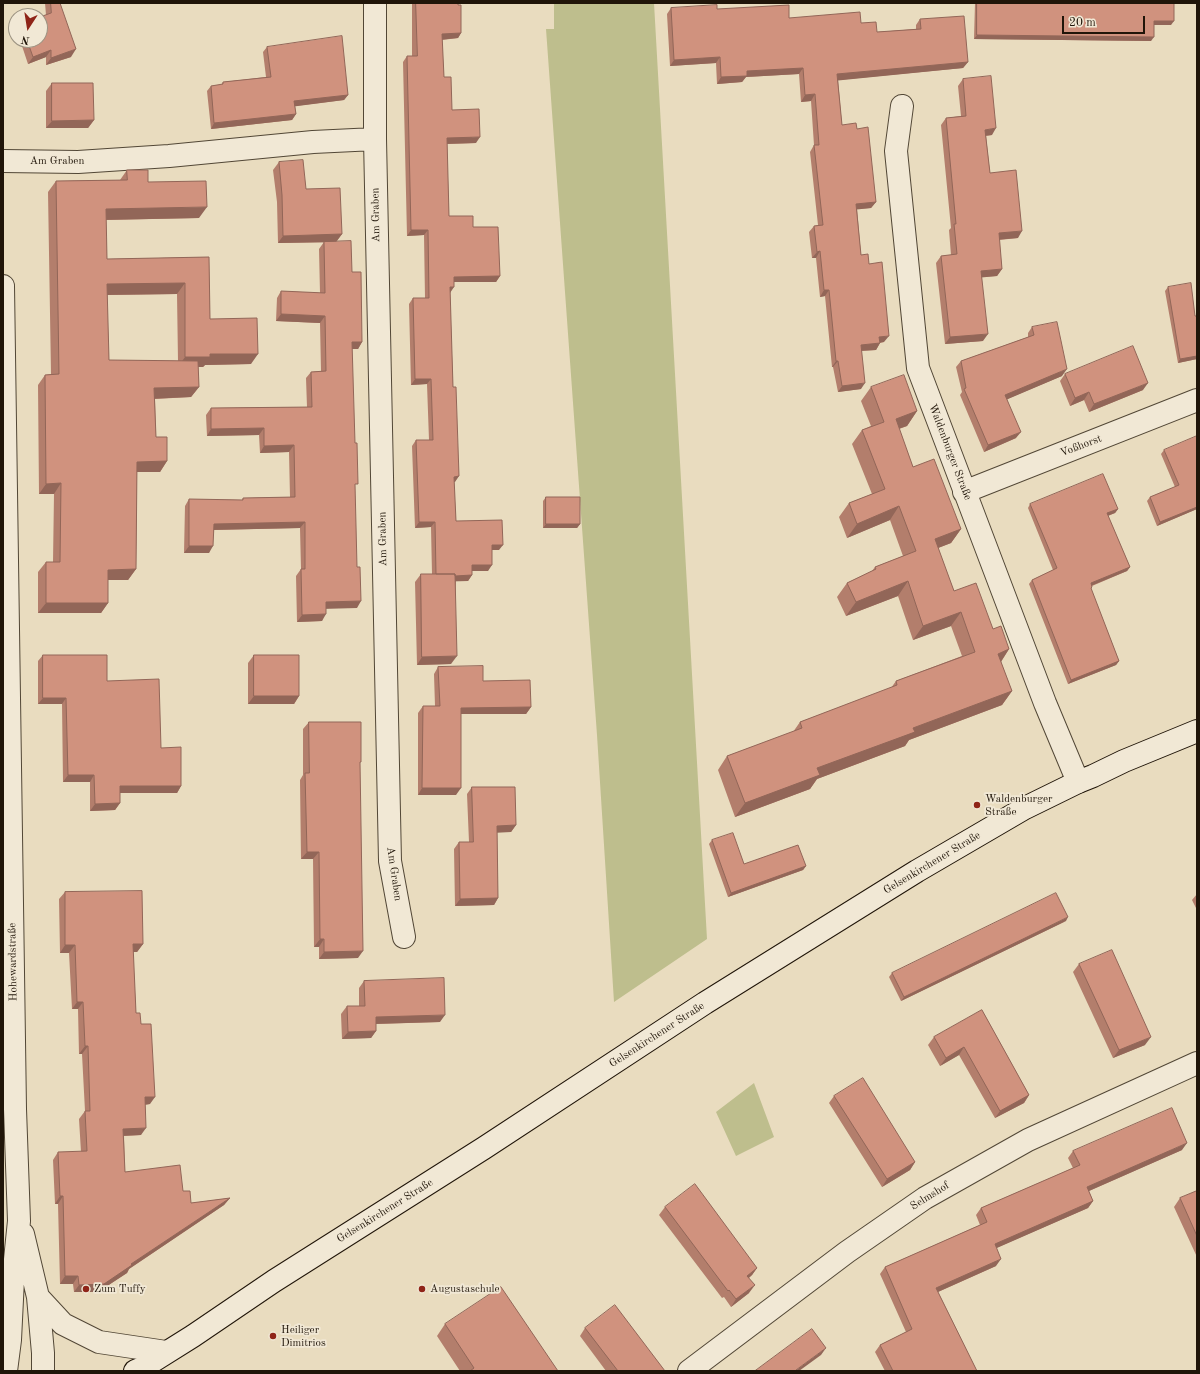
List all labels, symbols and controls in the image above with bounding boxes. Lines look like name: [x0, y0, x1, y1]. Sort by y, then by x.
north arrow: [8, 8, 48, 48]
scale bar: [1064, 8, 1147, 34]
text: 20 m: [1069, 17, 1096, 29]
text: N: [20, 33, 31, 46]
street label: Am Graben: [30, 154, 84, 168]
street label: Am Graben: [369, 188, 383, 242]
street label: Waldenburger Straße: [926, 402, 974, 502]
street label: Voßhorst: [1058, 432, 1104, 460]
street label: Am Graben: [376, 512, 390, 566]
place label: Waldenburger Straße: [985, 792, 1053, 818]
marker: Waldenburger Straße: [972, 800, 982, 810]
street label: Gelsenkirchener Straße: [881, 829, 983, 897]
street label: Am Graben: [384, 846, 404, 902]
street label: Hohewardstraße: [6, 923, 20, 1001]
street label: Gelsenkirchener Straße: [607, 999, 707, 1071]
street label: Gelsenkirchener Straße: [335, 1176, 435, 1246]
street label: Selmshof: [908, 1179, 952, 1213]
place label: Zum Tuffy: [94, 1282, 146, 1296]
place label: Augustaschule: [430, 1282, 500, 1296]
marker: Zum Tuffy: [81, 1284, 91, 1294]
marker: Augustaschule: [417, 1284, 427, 1294]
place label: Heiliger Dimitrios: [281, 1323, 326, 1349]
marker: Heiliger Dimitrios: [268, 1331, 278, 1341]

